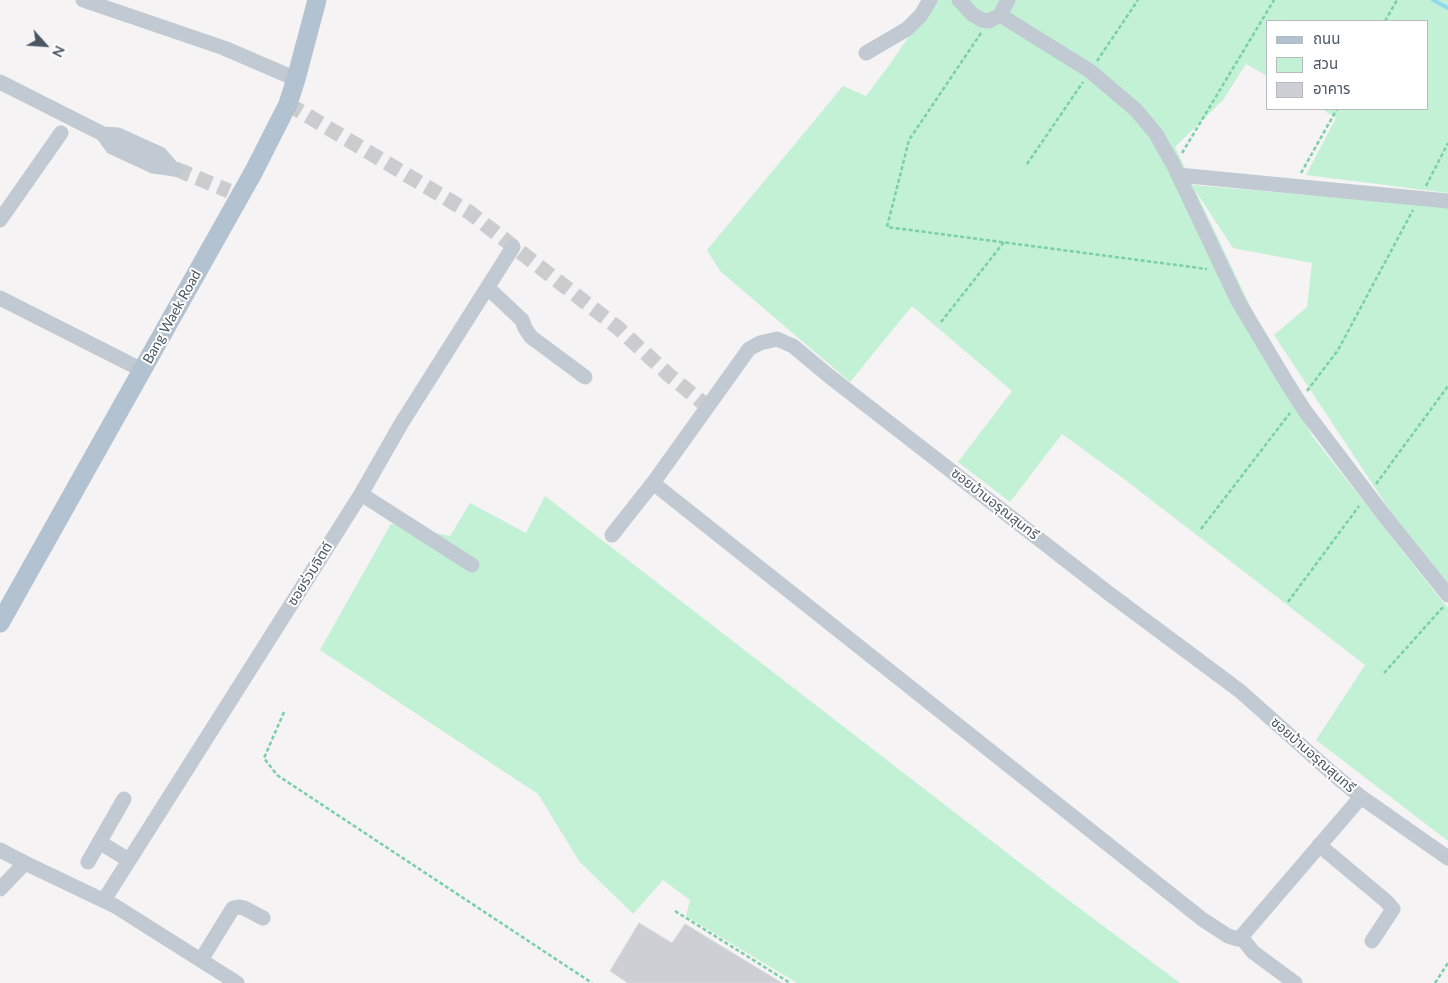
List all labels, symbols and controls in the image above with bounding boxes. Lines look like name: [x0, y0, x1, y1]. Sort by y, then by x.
north arrow: [20, 20, 70, 70]
legend: [1266, 20, 1428, 110]
text: ถนน: [1313, 29, 1340, 47]
text: N: [49, 43, 69, 60]
text: สวน: [1313, 54, 1338, 72]
text: อาคาร: [1313, 79, 1350, 97]
street label: Bang Waek Road: [139, 267, 205, 367]
street label: ซอยบ้านอรุณสุนทรี: [948, 465, 1042, 543]
street label: ซอยร่วมจิตต์: [284, 539, 336, 609]
street label: ซอยบ้านอรุณสุนทรี: [1267, 714, 1359, 796]

